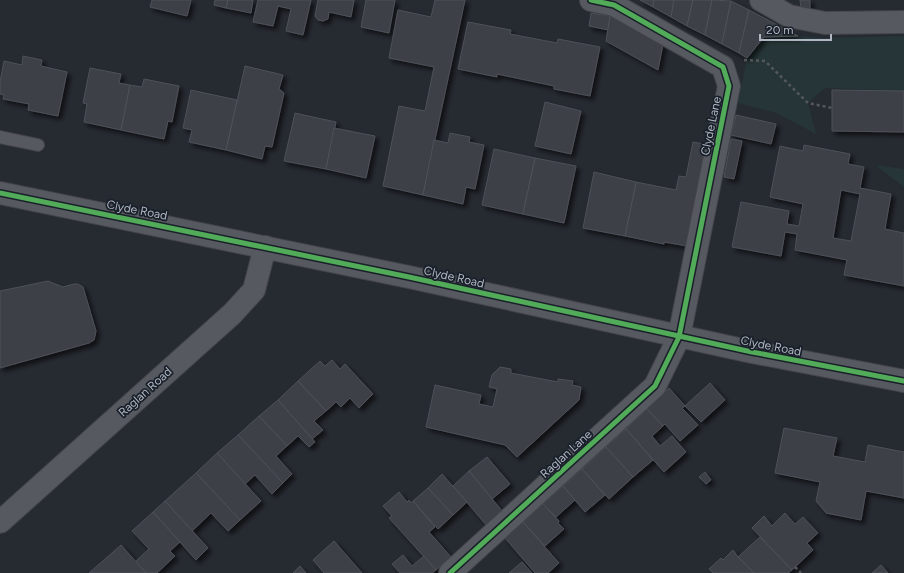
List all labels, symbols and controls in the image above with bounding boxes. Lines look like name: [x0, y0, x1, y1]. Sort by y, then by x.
scale bar: [760, 16, 831, 42]
text: 20 m: [766, 23, 794, 37]
street label: Clyde Lane: [698, 95, 724, 157]
street label: Clyde Road: [105, 197, 169, 223]
street label: Clyde Road: [422, 263, 486, 291]
street label: Clyde Road: [739, 333, 803, 359]
street label: Raglan Road: [116, 364, 174, 420]
street label: Raglan Lane: [537, 427, 595, 481]

